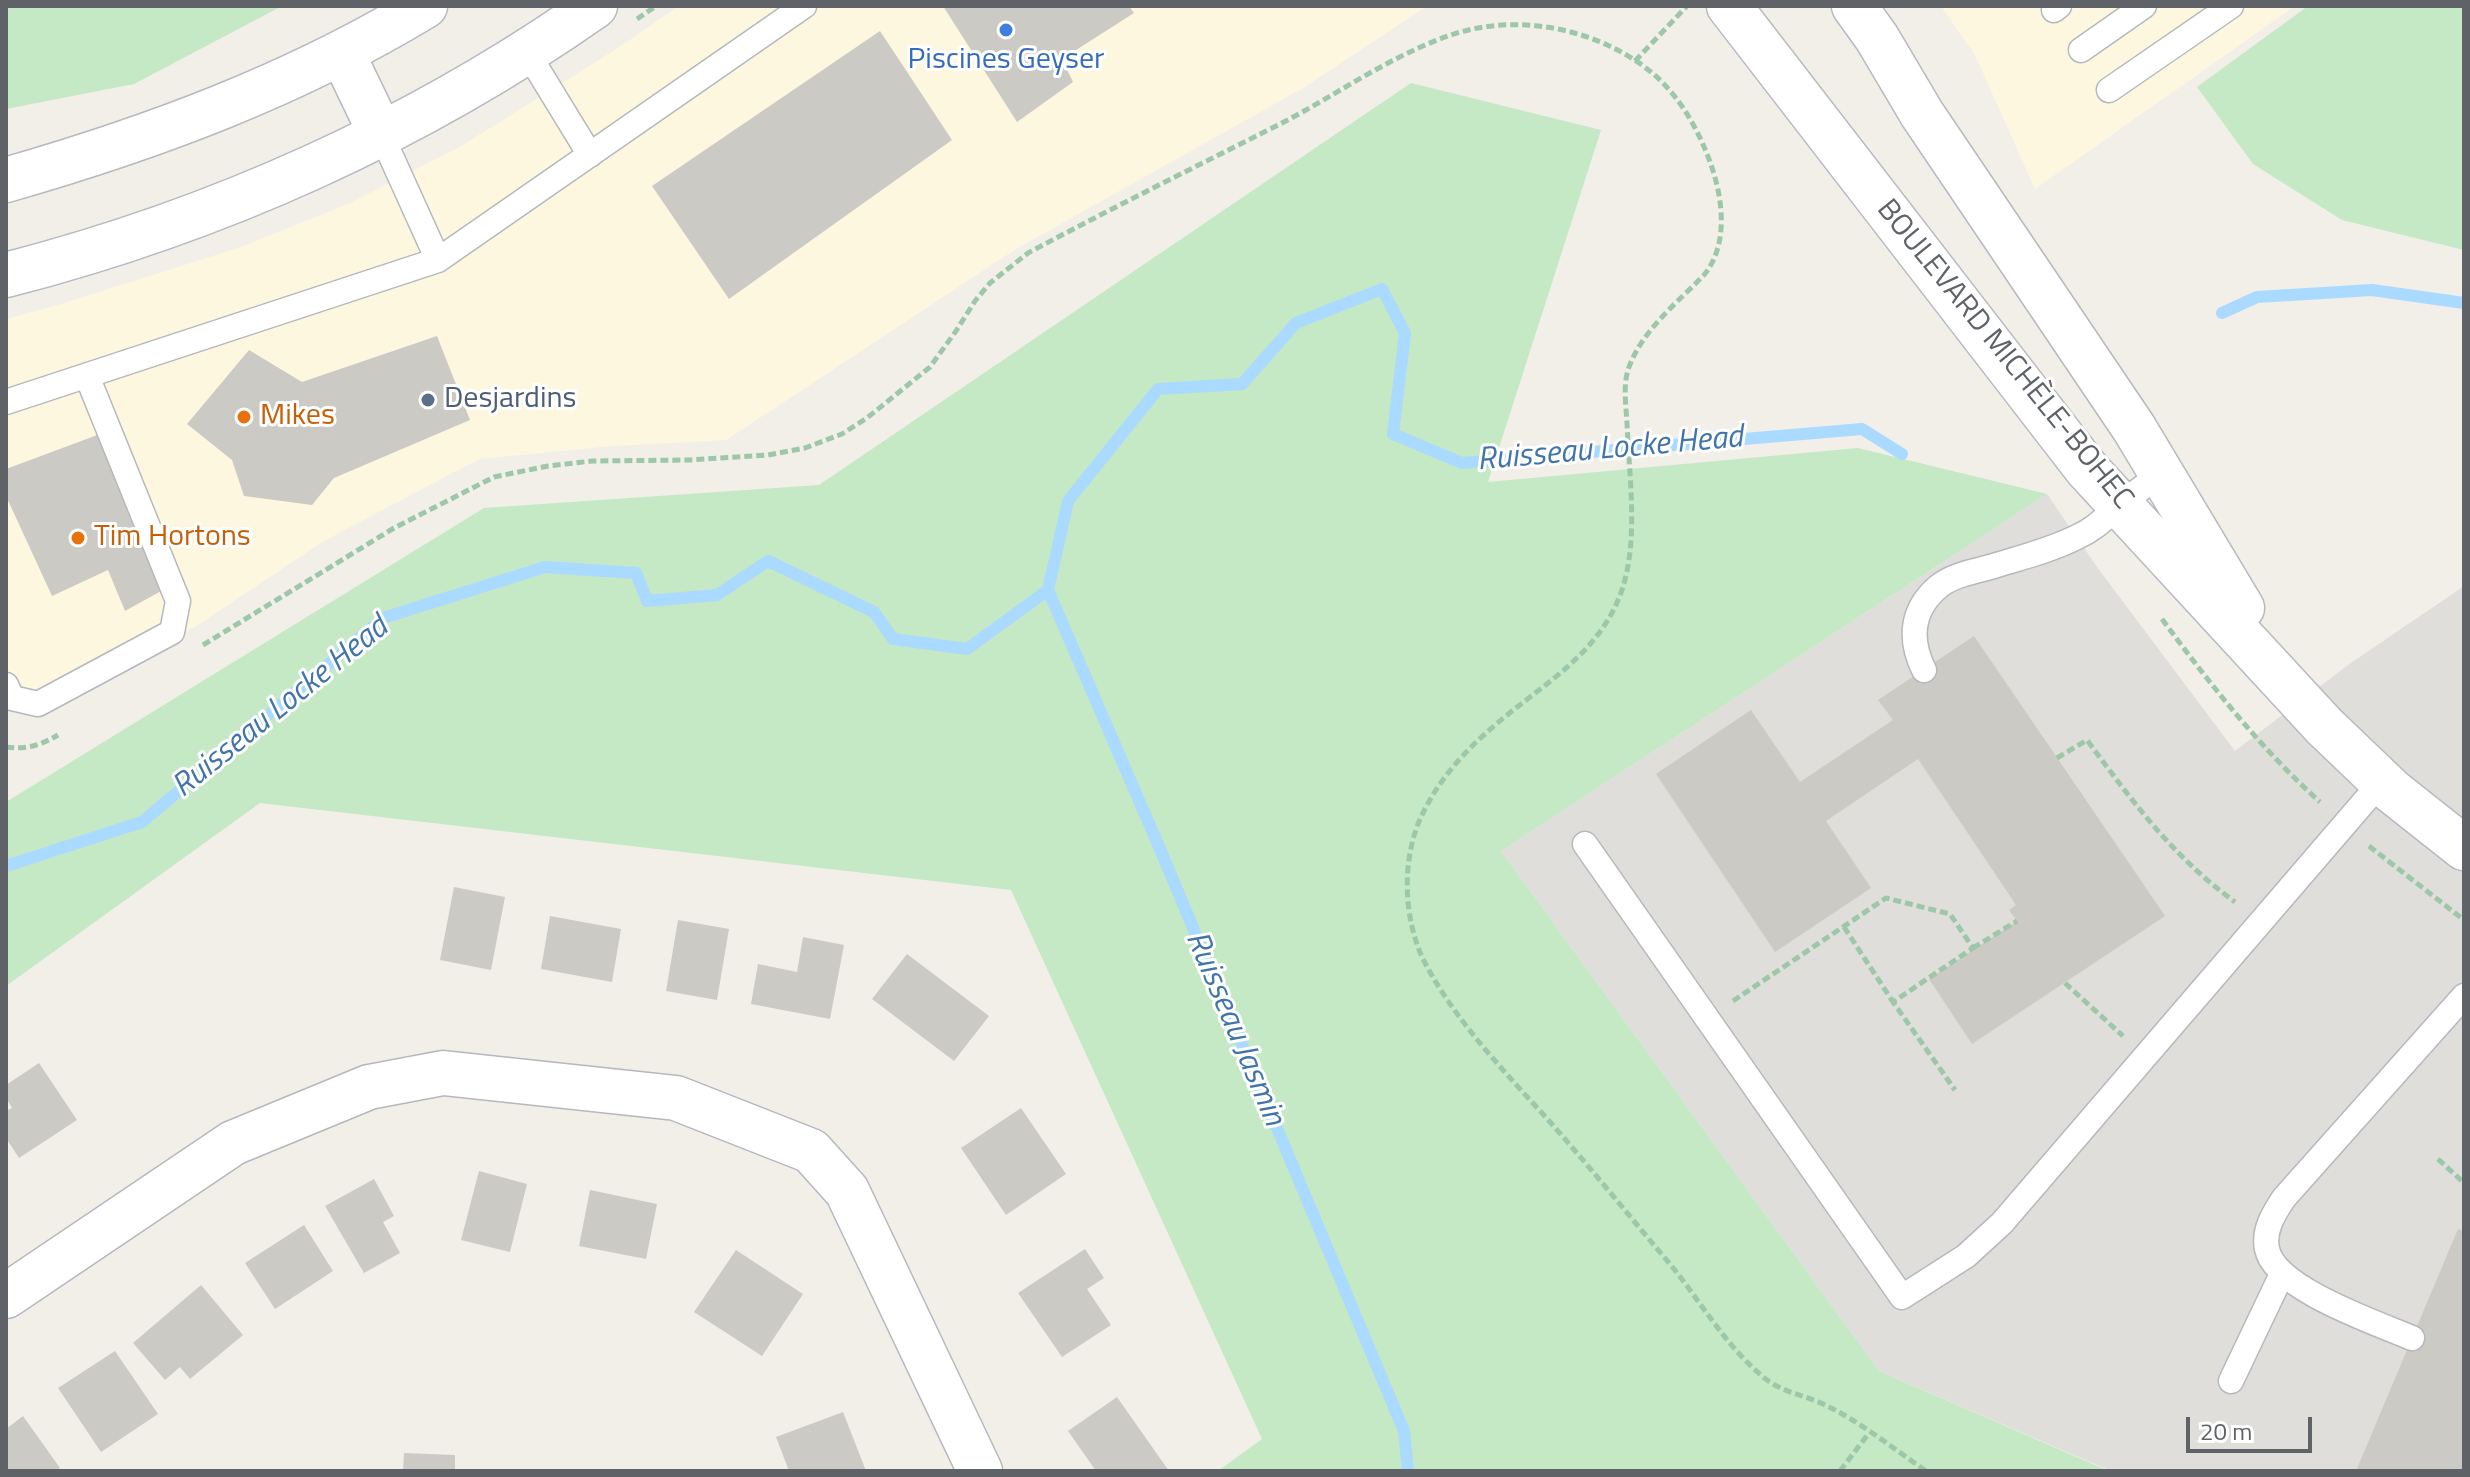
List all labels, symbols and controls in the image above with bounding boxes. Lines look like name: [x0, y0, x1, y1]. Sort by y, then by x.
marker: Piscines Geyser: [997, 21, 1015, 39]
place label: Piscines Geyser: [908, 43, 1104, 79]
street label: BOULEVARD MICHÈLE-BOHEC: [1868, 193, 2140, 517]
place label: Desjardins: [444, 382, 577, 418]
marker: Desjardins: [419, 391, 437, 409]
place label: Mikes: [260, 399, 335, 435]
marker: Mikes: [235, 408, 253, 426]
water label: Ruisseau Locke Head: [1476, 419, 1744, 481]
place label: Tim Hortons: [94, 520, 251, 556]
marker: Tim Hortons: [69, 529, 87, 547]
water label: Ruisseau Locke Head: [165, 609, 397, 807]
water label: Ruisseau Jasmin: [1176, 926, 1292, 1132]
scale bar: [2190, 1401, 2316, 1451]
text: 20 m: [2200, 1413, 2252, 1449]

